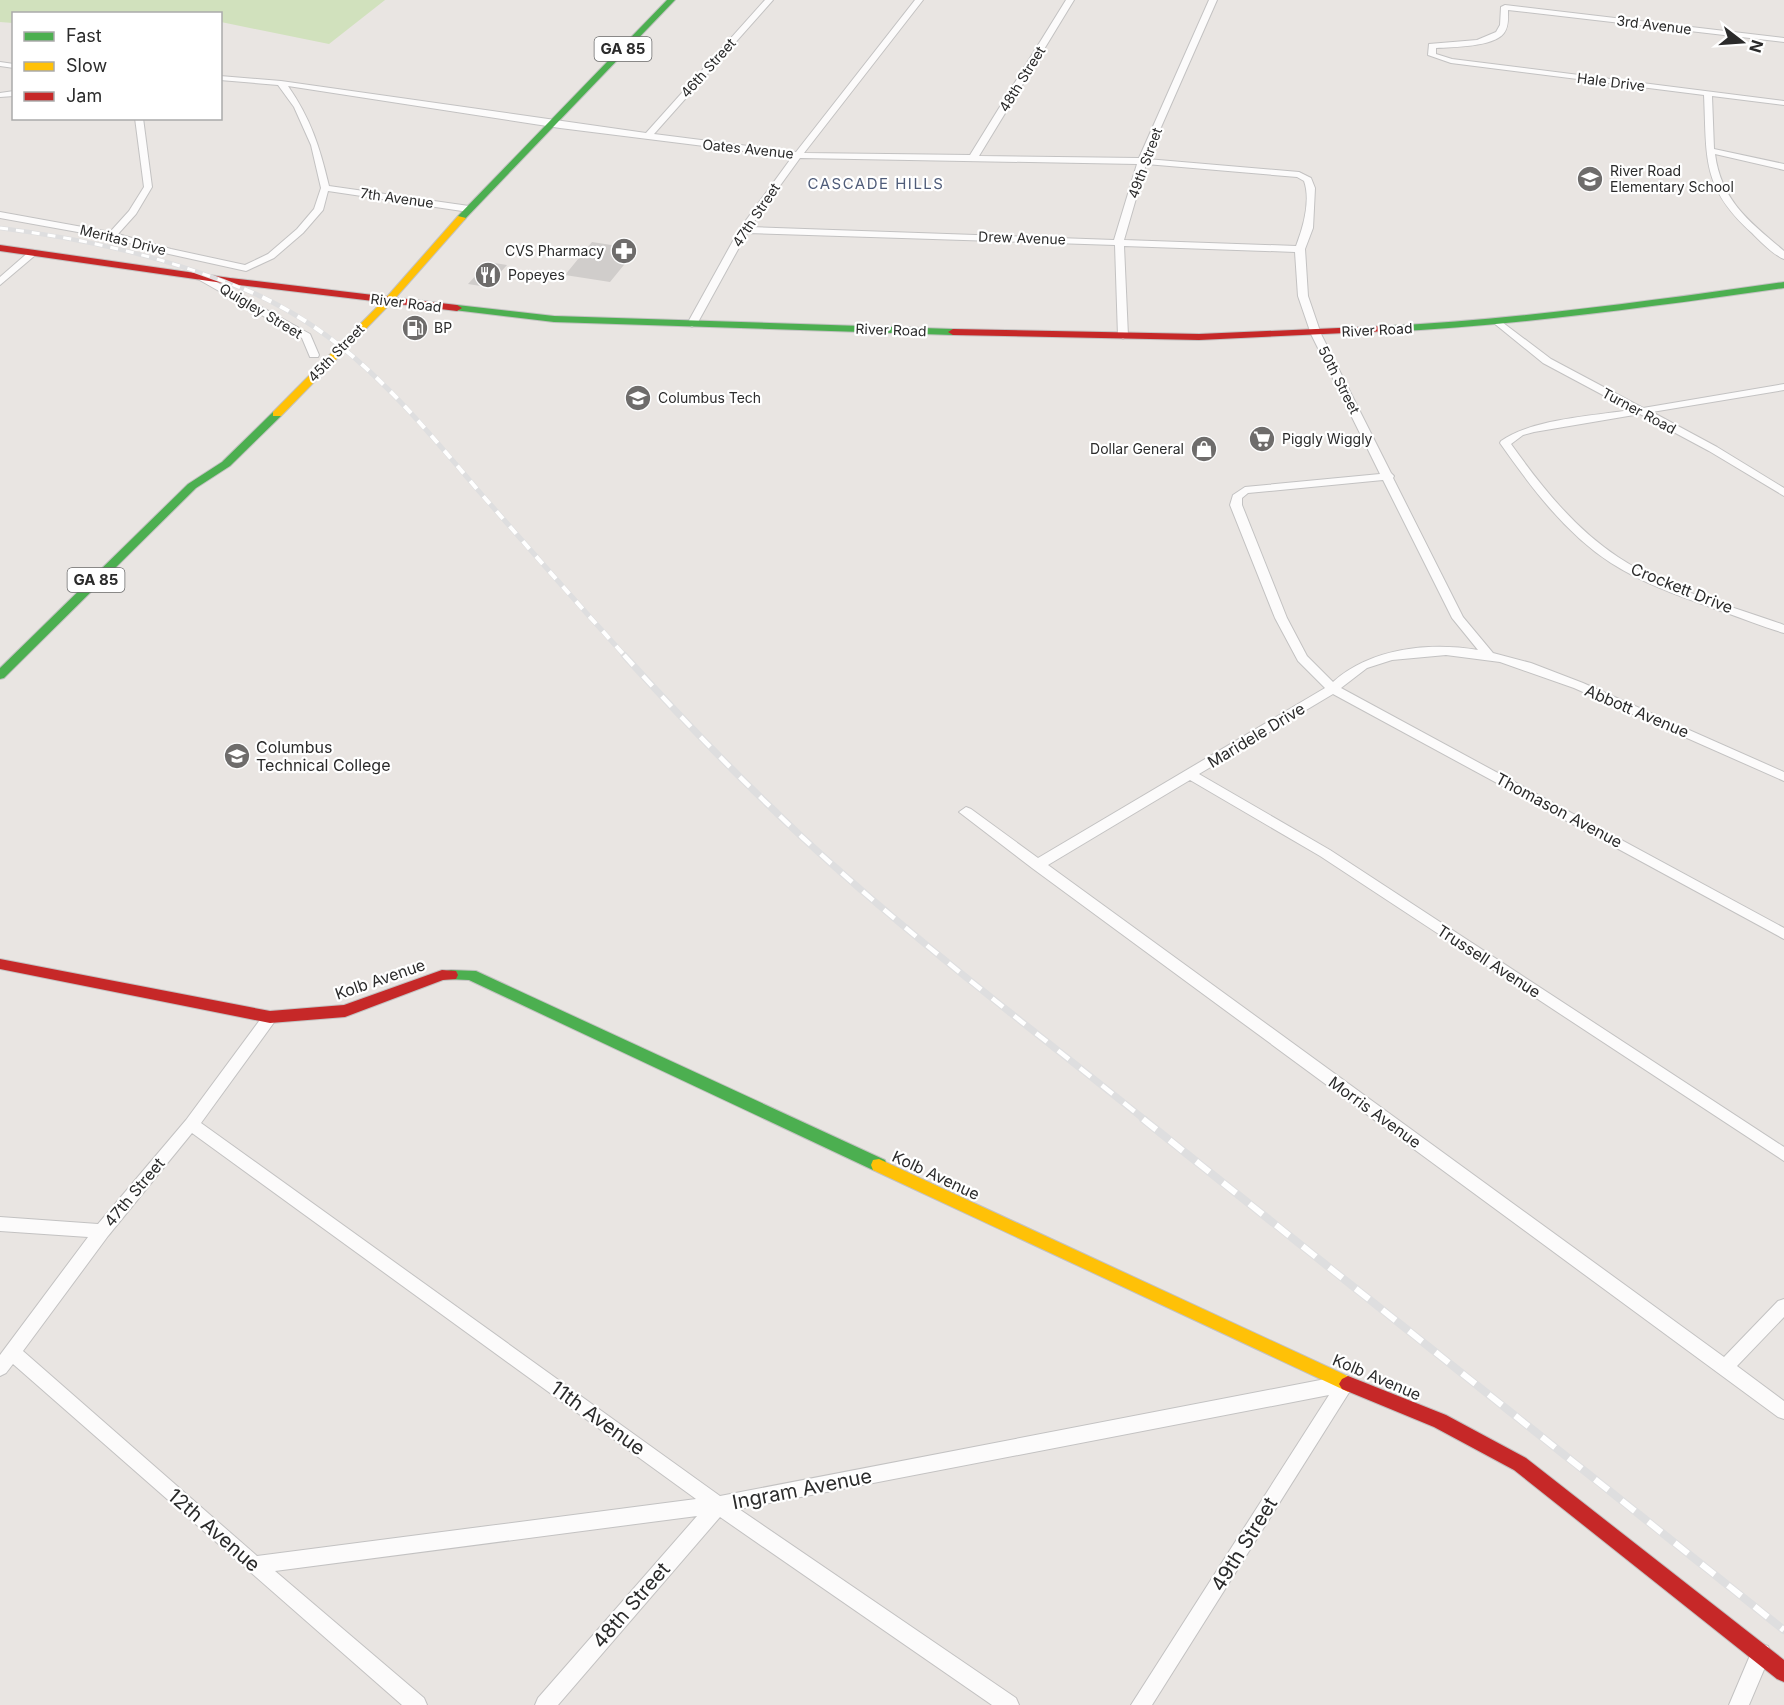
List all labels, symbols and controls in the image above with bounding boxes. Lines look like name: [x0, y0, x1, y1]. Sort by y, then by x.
street label: 3rd Avenue: [1616, 11, 1693, 38]
legend: [12, 12, 222, 120]
north arrow: [1712, 12, 1772, 72]
text: Fast: [66, 25, 102, 46]
street label: 46th Street: [677, 34, 739, 101]
road number: GA 85: [594, 37, 652, 61]
text: N: [1745, 38, 1768, 55]
street label: 48th Street: [995, 42, 1049, 115]
text: Slow: [66, 55, 107, 76]
street label: Hale Drive: [1576, 69, 1646, 94]
text: Jam: [66, 85, 102, 106]
street label: 49th Street: [1124, 125, 1165, 201]
street label: Oates Avenue: [702, 135, 795, 162]
place label: River Road Elementary School: [1610, 162, 1734, 195]
school or university icon: River Road Elementary School: [1575, 164, 1605, 194]
district label: CASCADE HILLS: [808, 174, 944, 193]
street label: 47th Street: [728, 179, 783, 250]
street label: 7th Avenue: [359, 184, 435, 211]
street label: Meritas Drive: [78, 221, 168, 258]
street label: Drew Avenue: [978, 227, 1066, 248]
pharmacy icon: CVS Pharmacy: [609, 236, 639, 266]
place label: CVS Pharmacy: [505, 242, 604, 259]
restaurant icon: Popeyes: [473, 260, 503, 290]
place label: Popeyes: [508, 266, 565, 283]
street label: Quigley Street: [217, 279, 306, 342]
street label: River Road: [370, 290, 442, 315]
fuel station icon: BP: [400, 313, 430, 343]
place label: BP: [434, 319, 452, 336]
street label: River Road: [1341, 319, 1413, 340]
street label: 45th Street: [304, 320, 368, 385]
street label: River Road: [855, 320, 927, 339]
street label: 50th Street: [1315, 343, 1364, 417]
school or university icon: Columbus Tech: [623, 383, 653, 413]
street label: Turner Road: [1599, 384, 1679, 437]
place label: Columbus Tech: [658, 389, 761, 406]
supermarket icon: Piggly Wiggly: [1247, 424, 1277, 454]
place label: Piggly Wiggly: [1282, 430, 1373, 447]
shop icon: Dollar General: [1189, 434, 1219, 464]
place label: Dollar General: [1090, 440, 1184, 457]
street label: Crockett Drive: [1628, 558, 1736, 618]
road number: GA 85: [68, 568, 124, 592]
street label: Abbott Avenue: [1582, 680, 1692, 742]
street label: Maridele Drive: [1204, 698, 1308, 772]
place label: Columbus Technical College: [256, 737, 391, 775]
school or university icon: Columbus Technical College: [222, 741, 252, 771]
street label: Thomason Avenue: [1492, 768, 1626, 852]
street label: Trussell Avenue: [1433, 920, 1545, 1002]
street label: Kolb Avenue: [332, 954, 428, 1004]
street label: Morris Avenue: [1325, 1072, 1425, 1152]
street label: Kolb Avenue: [889, 1146, 983, 1204]
street label: 47th Street: [99, 1153, 169, 1231]
street label: Kolb Avenue: [1330, 1349, 1424, 1405]
street label: 11th Avenue: [546, 1376, 650, 1460]
street label: Ingram Avenue: [730, 1464, 874, 1514]
street label: 12th Avenue: [163, 1483, 265, 1577]
street label: 49th Street: [1206, 1492, 1283, 1595]
street label: 48th Street: [587, 1557, 675, 1653]

